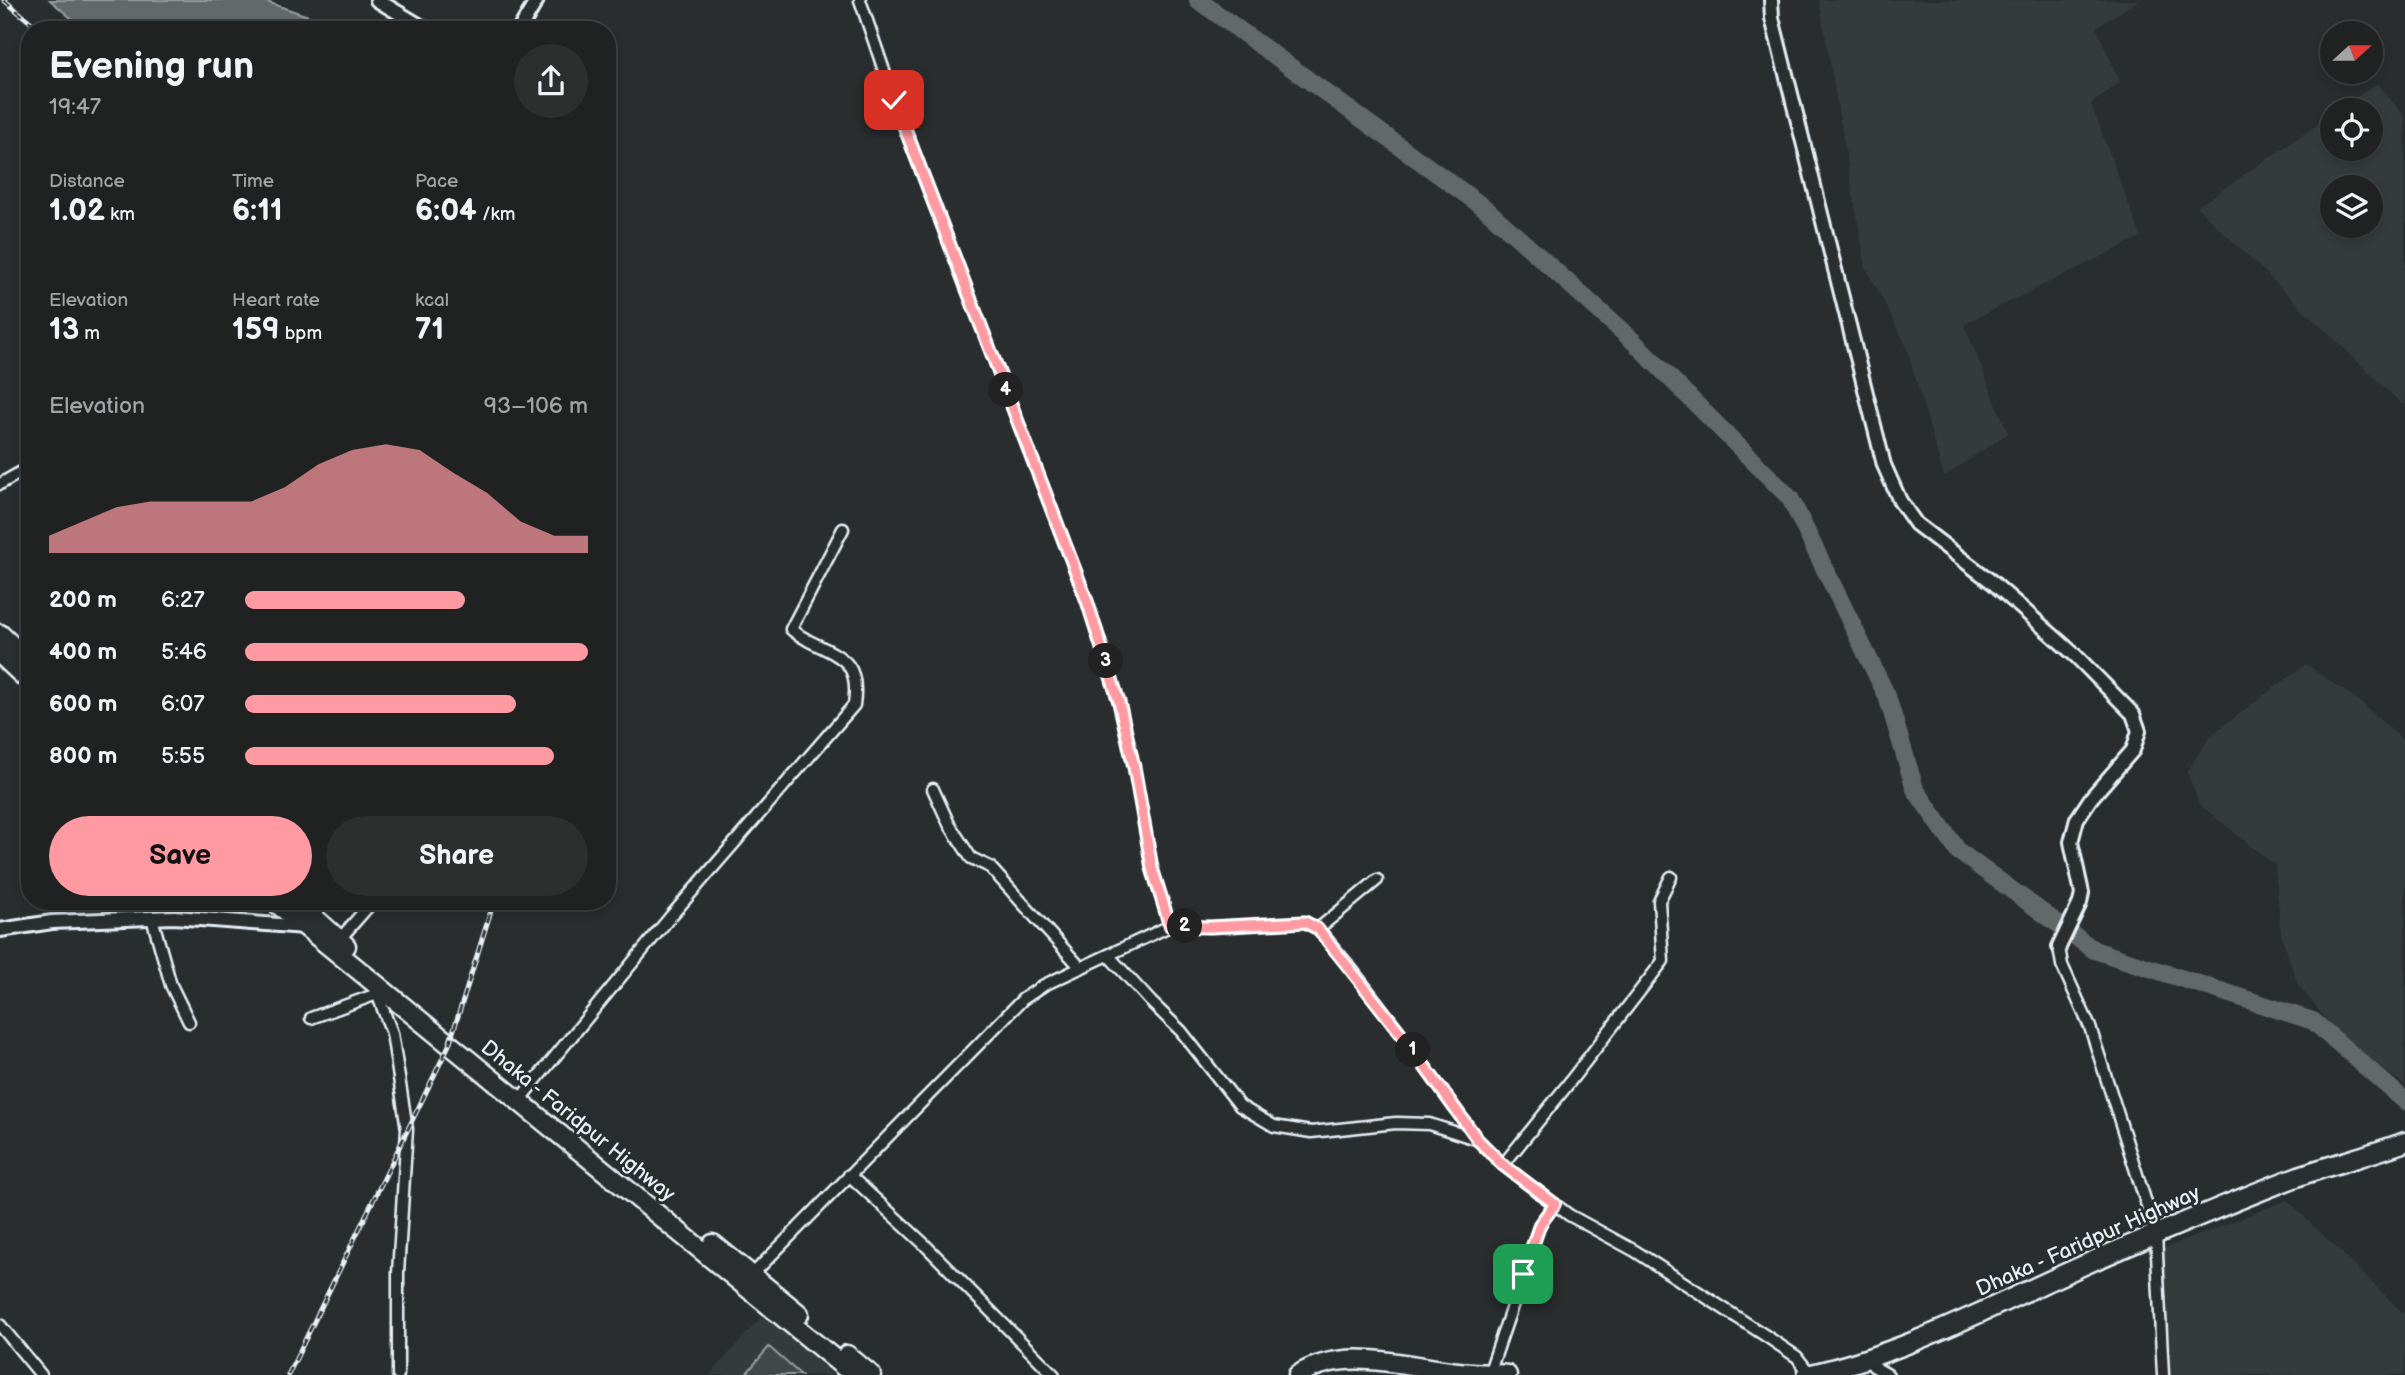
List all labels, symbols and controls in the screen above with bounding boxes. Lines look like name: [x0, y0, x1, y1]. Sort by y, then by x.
north arrow: [2320, 21, 2384, 84]
map controls: [2320, 21, 2383, 238]
text: Evening run: [49, 44, 254, 89]
button: share: [514, 44, 588, 118]
pin: [864, 70, 924, 130]
icon: check: [875, 81, 913, 119]
text: 19:47: [49, 93, 101, 121]
button: locate: [2320, 98, 2383, 161]
text: Distance: [49, 170, 125, 193]
text: Time: [232, 170, 274, 193]
text: Pace: [415, 170, 458, 193]
button: layers: [2320, 175, 2383, 238]
text: 1.02: [49, 193, 105, 229]
text: 6:11: [232, 193, 283, 229]
text: 6:04: [415, 193, 477, 229]
text: km: [105, 203, 135, 226]
text: /km: [477, 203, 516, 226]
text: Elevation: [49, 289, 128, 312]
text: Heart rate: [232, 289, 320, 312]
text: kcal: [415, 289, 449, 312]
text: 13: [49, 312, 79, 348]
text: 159: [232, 312, 280, 348]
text: 71: [415, 312, 444, 348]
text: m: [79, 322, 100, 345]
text: bpm: [280, 322, 322, 345]
pin: 4: [988, 372, 1024, 408]
text: 4: [1000, 378, 1011, 401]
text: Elevation: [49, 392, 145, 420]
text: 93–106 m: [484, 392, 588, 420]
text: 200 m: [49, 586, 117, 614]
text: 6:27: [161, 586, 205, 614]
text: 400 m: [49, 638, 117, 666]
text: 5:46: [161, 638, 207, 666]
pin: 3: [1088, 644, 1124, 678]
text: 3: [1100, 649, 1111, 672]
text: 600 m: [49, 690, 117, 718]
text: 6:07: [161, 690, 205, 718]
text: 800 m: [49, 742, 117, 770]
text: 5:55: [161, 742, 205, 770]
button: Save: [49, 816, 312, 896]
button: Share: [326, 816, 588, 896]
pin: 2: [1168, 908, 1202, 944]
text: 2: [1179, 914, 1190, 937]
pin: 1: [1396, 1032, 1430, 1068]
street label: Dhaka - Faridpur Highway: [476, 1035, 680, 1207]
text: 1: [1409, 1038, 1417, 1061]
street label: Dhaka - Faridpur Highway: [1972, 1180, 2204, 1302]
pin: [1493, 1244, 1553, 1304]
icon: arrive: [1504, 1255, 1542, 1293]

